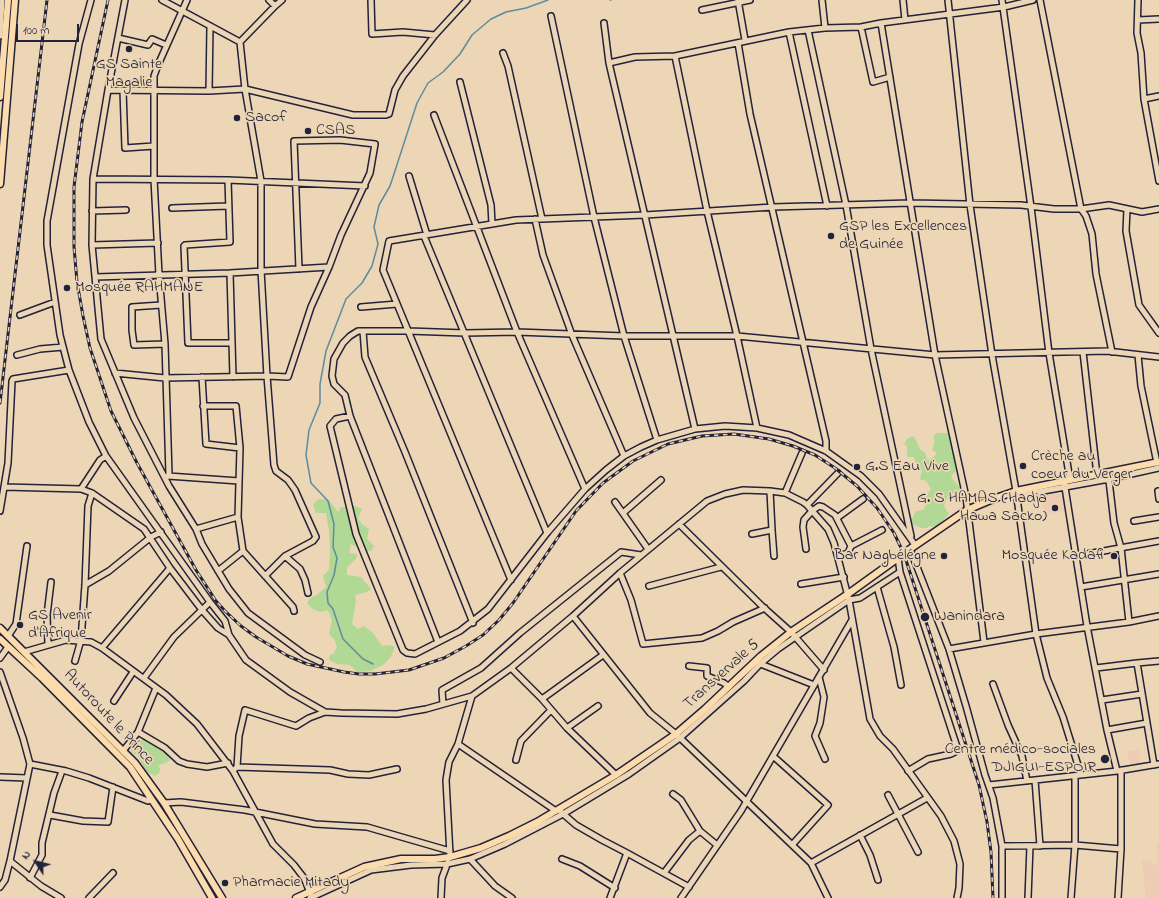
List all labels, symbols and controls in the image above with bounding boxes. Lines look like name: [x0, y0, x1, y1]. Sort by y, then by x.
scale bar: [18, 16, 81, 42]
text: 100 m: [23, 22, 50, 40]
marker: GS Sainte Magalie: [124, 44, 134, 54]
place label: GS Sainte Magalie: [96, 55, 162, 93]
place label: Sacof: [245, 108, 287, 128]
marker: Sacof: [232, 113, 242, 123]
place label: CSAS: [316, 121, 355, 141]
marker: CSAS: [303, 126, 313, 136]
place label: GSP les Excellences de Guinée: [839, 217, 967, 255]
marker: GSP les Excellences de Guinée: [826, 231, 836, 241]
place label: Mosquée RAHMANE: [75, 278, 203, 298]
marker: Mosquée RAHMANE: [62, 283, 72, 293]
place label: Crèche au coeur du Verger: [1031, 447, 1133, 485]
place label: G.S Eau Vive: [865, 457, 949, 477]
marker: Crèche au coeur du Verger: [1018, 461, 1028, 471]
marker: G.S Eau Vive: [852, 462, 862, 472]
place label: G. S HAMAS (Hadja Hawa Sacko): [917, 489, 1047, 527]
marker: G. S HAMAS (Hadja Hawa Sacko): [1050, 503, 1060, 513]
place label: Bar Nagbélégne: [834, 546, 936, 566]
place label: Mosquée Kadafi: [1001, 546, 1106, 566]
marker: Bar Nagbélégne: [939, 551, 949, 561]
marker: Mosquée Kadafi: [1109, 551, 1119, 561]
place label: GS Avenir d'Afrique: [28, 606, 92, 644]
place label: Wanindara: [934, 607, 1005, 627]
marker: Wanindara: [919, 611, 931, 623]
marker: GS Avenir d'Afrique: [15, 620, 25, 630]
street label: Transvervale 5: [680, 636, 764, 714]
street label: Autoroute le Prince: [59, 666, 157, 770]
place label: Centre médico-sociales DJIGUI-ESPOIR: [945, 740, 1096, 778]
marker: Centre médico-sociales DJIGUI-ESPOIR: [1099, 753, 1111, 765]
north arrow: [16, 842, 56, 882]
text: N: [17, 847, 35, 863]
place label: Pharmacie Mitady: [233, 873, 349, 893]
marker: Pharmacie Mitady: [220, 878, 230, 888]

